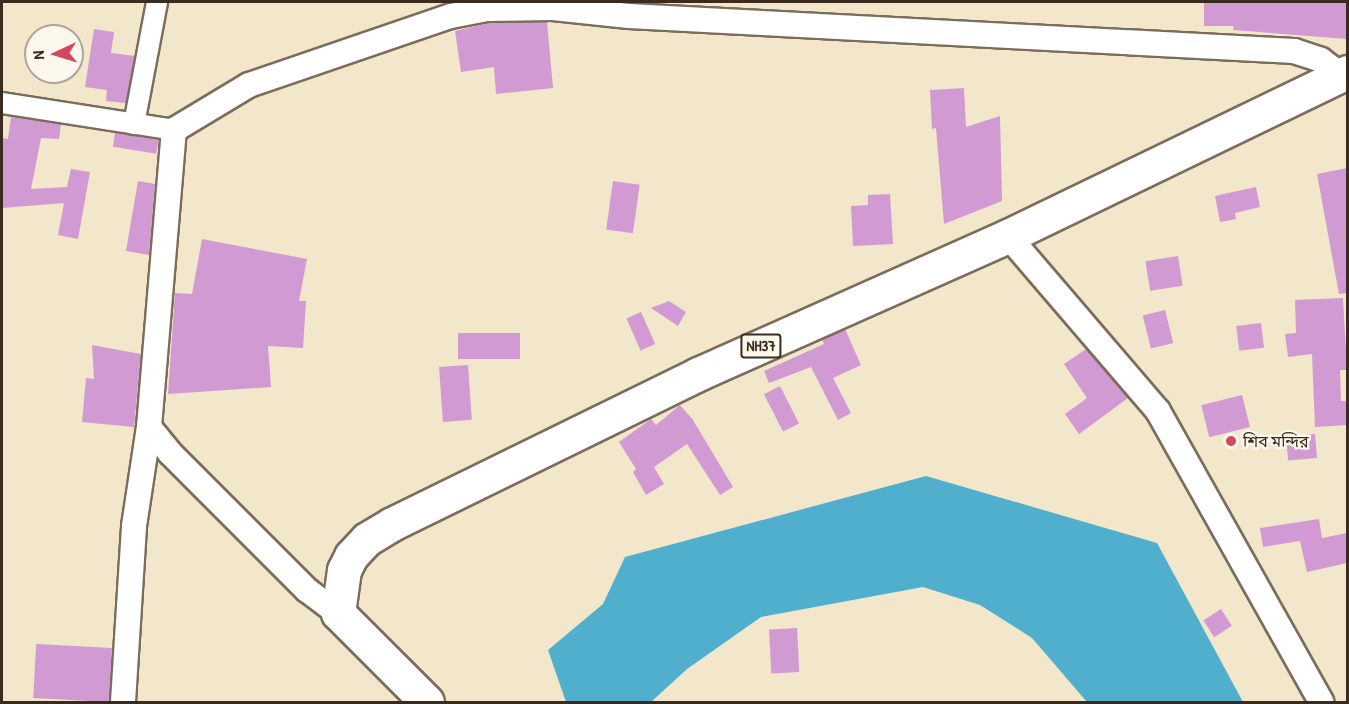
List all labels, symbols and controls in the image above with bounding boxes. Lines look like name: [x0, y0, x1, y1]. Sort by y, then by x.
north arrow: [24, 24, 84, 84]
text: N: [27, 50, 49, 60]
road number: NH37: [740, 334, 782, 358]
place label: শিব মন্দির: [1243, 431, 1309, 451]
marker: শিব মন্দির: [1224, 434, 1238, 448]

